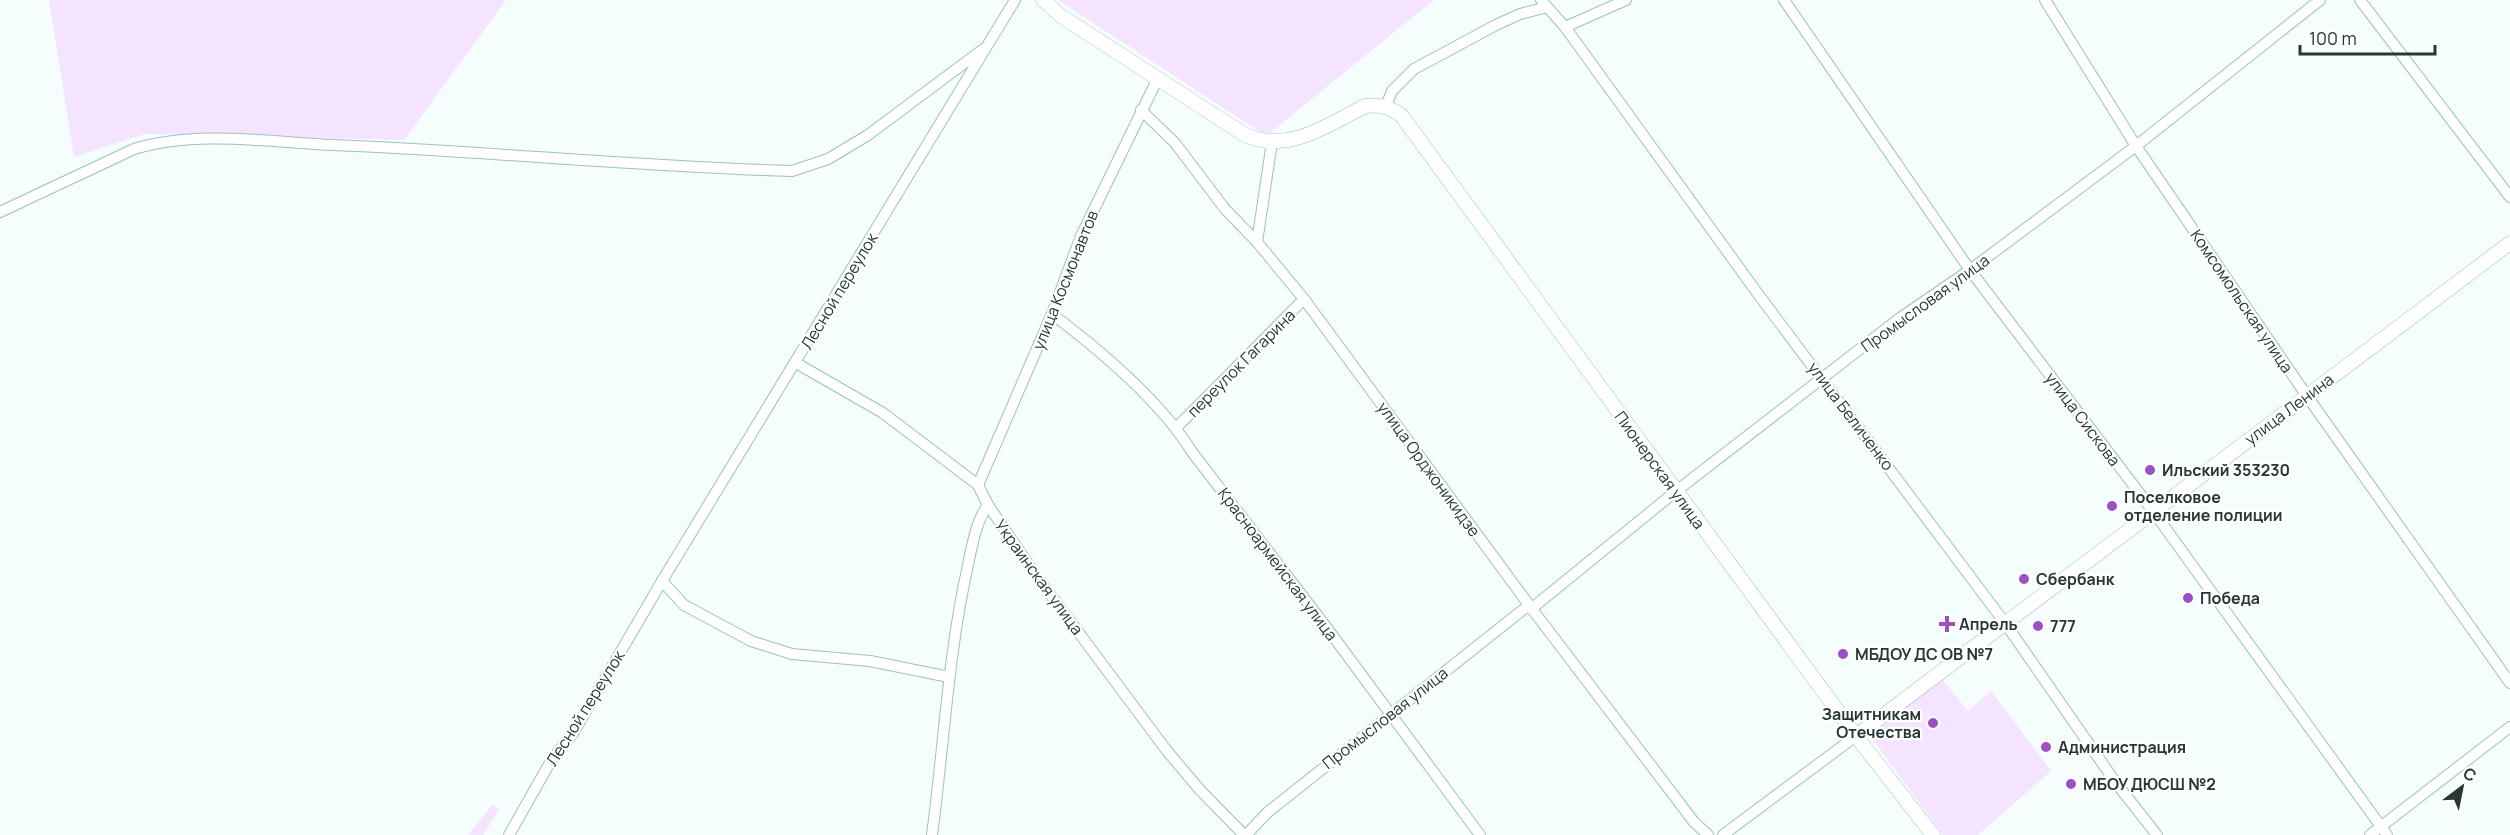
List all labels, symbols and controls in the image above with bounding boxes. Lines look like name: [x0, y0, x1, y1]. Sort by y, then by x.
scale bar: [2300, 18, 2435, 56]
text: 100 m: [2309, 26, 2357, 50]
street label: улица Космонавтов: [1027, 206, 1103, 353]
street label: Комсомольская улица: [2186, 225, 2298, 377]
street label: Лесной переулок: [795, 228, 883, 353]
street label: Промысловая улица: [1856, 249, 1994, 357]
street label: переулок Гагарина: [1182, 304, 1300, 422]
street label: улица Беличенко: [1803, 357, 1899, 475]
street label: улица Сискова: [2040, 367, 2126, 471]
street label: улица Ленина: [2240, 368, 2338, 450]
street label: улица Орджоникидзе: [1372, 397, 1486, 541]
street label: Пионерская улица: [1610, 407, 1710, 533]
place label: Ильский 353230: [2162, 459, 2290, 481]
marker: Ильский 353230: [2143, 463, 2157, 477]
street label: Красноармейская улица: [1213, 483, 1343, 645]
place label: Поселковое отделение полиции: [2124, 486, 2283, 526]
marker: Поселковое отделение полиции: [2105, 499, 2119, 513]
street label: Украинская улица: [990, 515, 1088, 639]
place label: Сбербанк: [2036, 568, 2115, 590]
marker: Сбербанк: [2017, 572, 2031, 586]
place label: Победа: [2200, 587, 2260, 609]
marker: Победа: [2181, 591, 2195, 605]
place label: Апрель: [1959, 613, 2018, 635]
place label: 777: [2050, 615, 2076, 637]
marker: Апрель: [1940, 617, 1954, 631]
marker: 777: [2031, 619, 2045, 633]
place label: МБДОУ ДС ОВ №7: [1855, 643, 1993, 665]
street label: Лесной переулок: [541, 645, 630, 770]
marker: МБДОУ ДС ОВ №7: [1836, 647, 1850, 661]
street label: Промысловая улица: [1318, 662, 1452, 774]
place label: Защитникам Отечества: [1822, 703, 1921, 743]
marker: Защитникам Отечества: [1926, 716, 1940, 730]
place label: Администрация: [2058, 736, 2186, 758]
marker: Администрация: [2039, 740, 2053, 754]
north arrow: [2432, 757, 2492, 817]
text: С: [2459, 762, 2481, 787]
place label: МБОУ ДЮСШ №2: [2083, 773, 2216, 795]
marker: МБОУ ДЮСШ №2: [2064, 777, 2078, 791]

